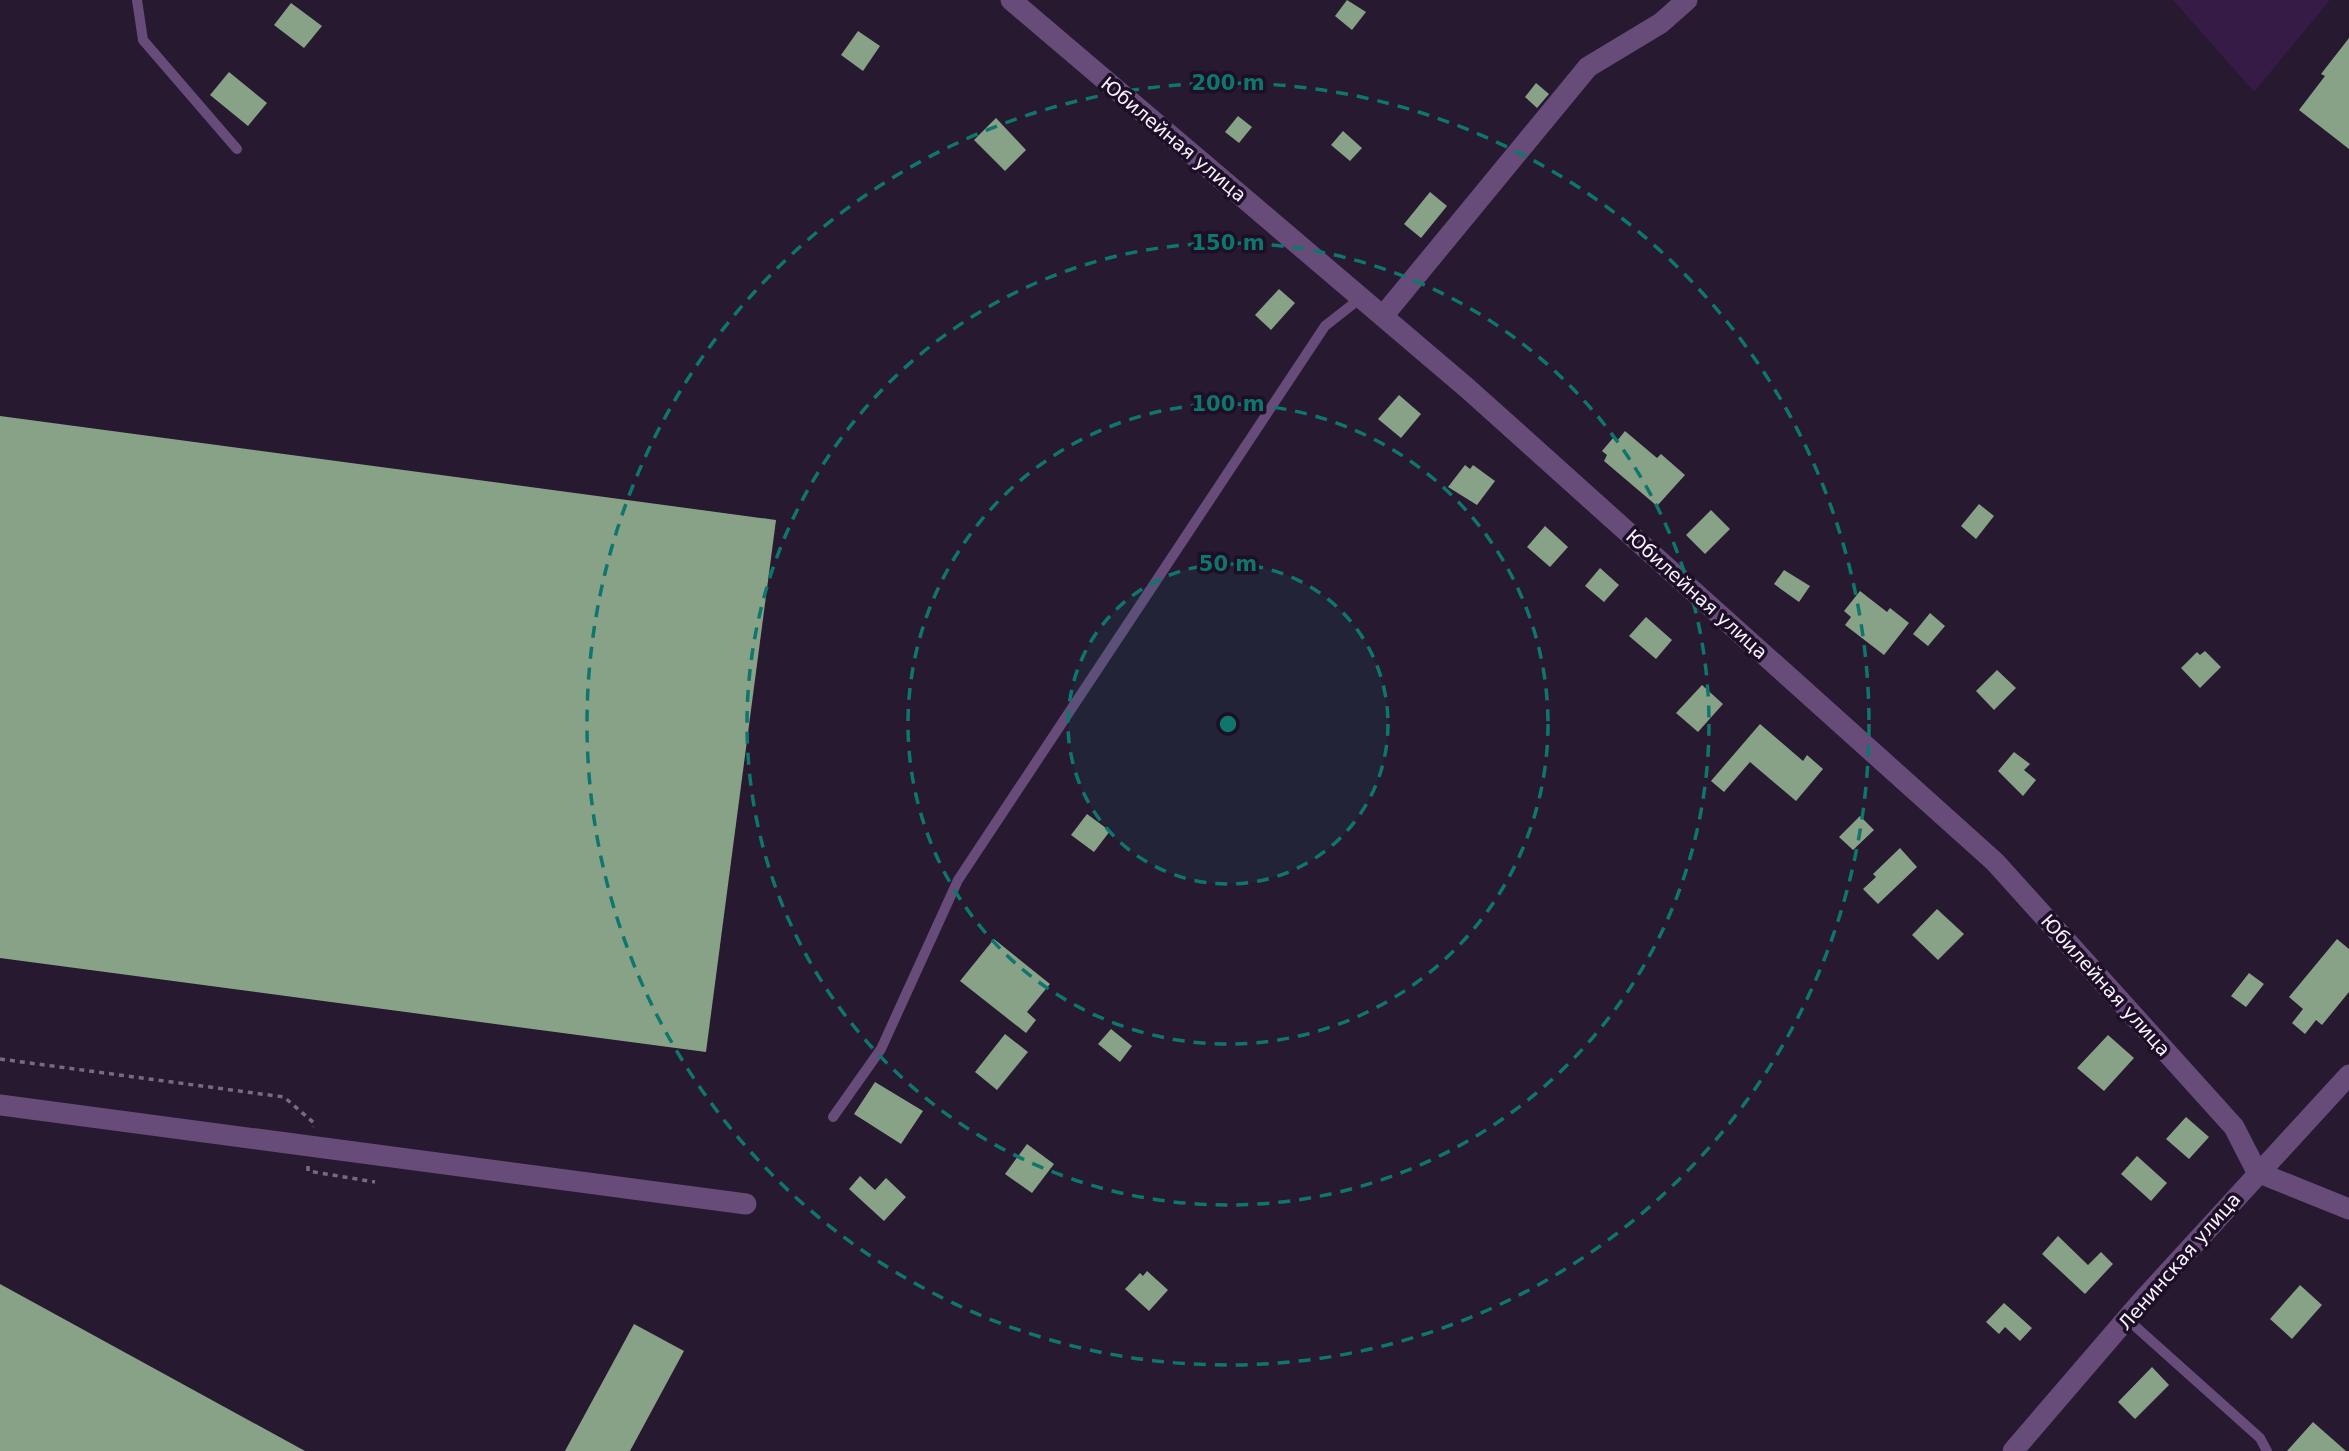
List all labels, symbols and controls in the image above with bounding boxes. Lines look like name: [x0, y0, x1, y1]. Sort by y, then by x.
text: 200 m: [1191, 71, 1265, 95]
street label: Юбилейная улица: [1097, 72, 1251, 206]
text: 150 m: [1191, 231, 1265, 255]
text: 100 m: [1191, 392, 1265, 416]
street label: Юбилейная улица: [1622, 525, 1772, 663]
text: 50 m: [1199, 552, 1257, 576]
centre of rings: [1216, 712, 1240, 736]
street label: Юбилейная улица: [2037, 910, 2175, 1060]
street label: Ленинская улица: [2113, 1188, 2245, 1334]

